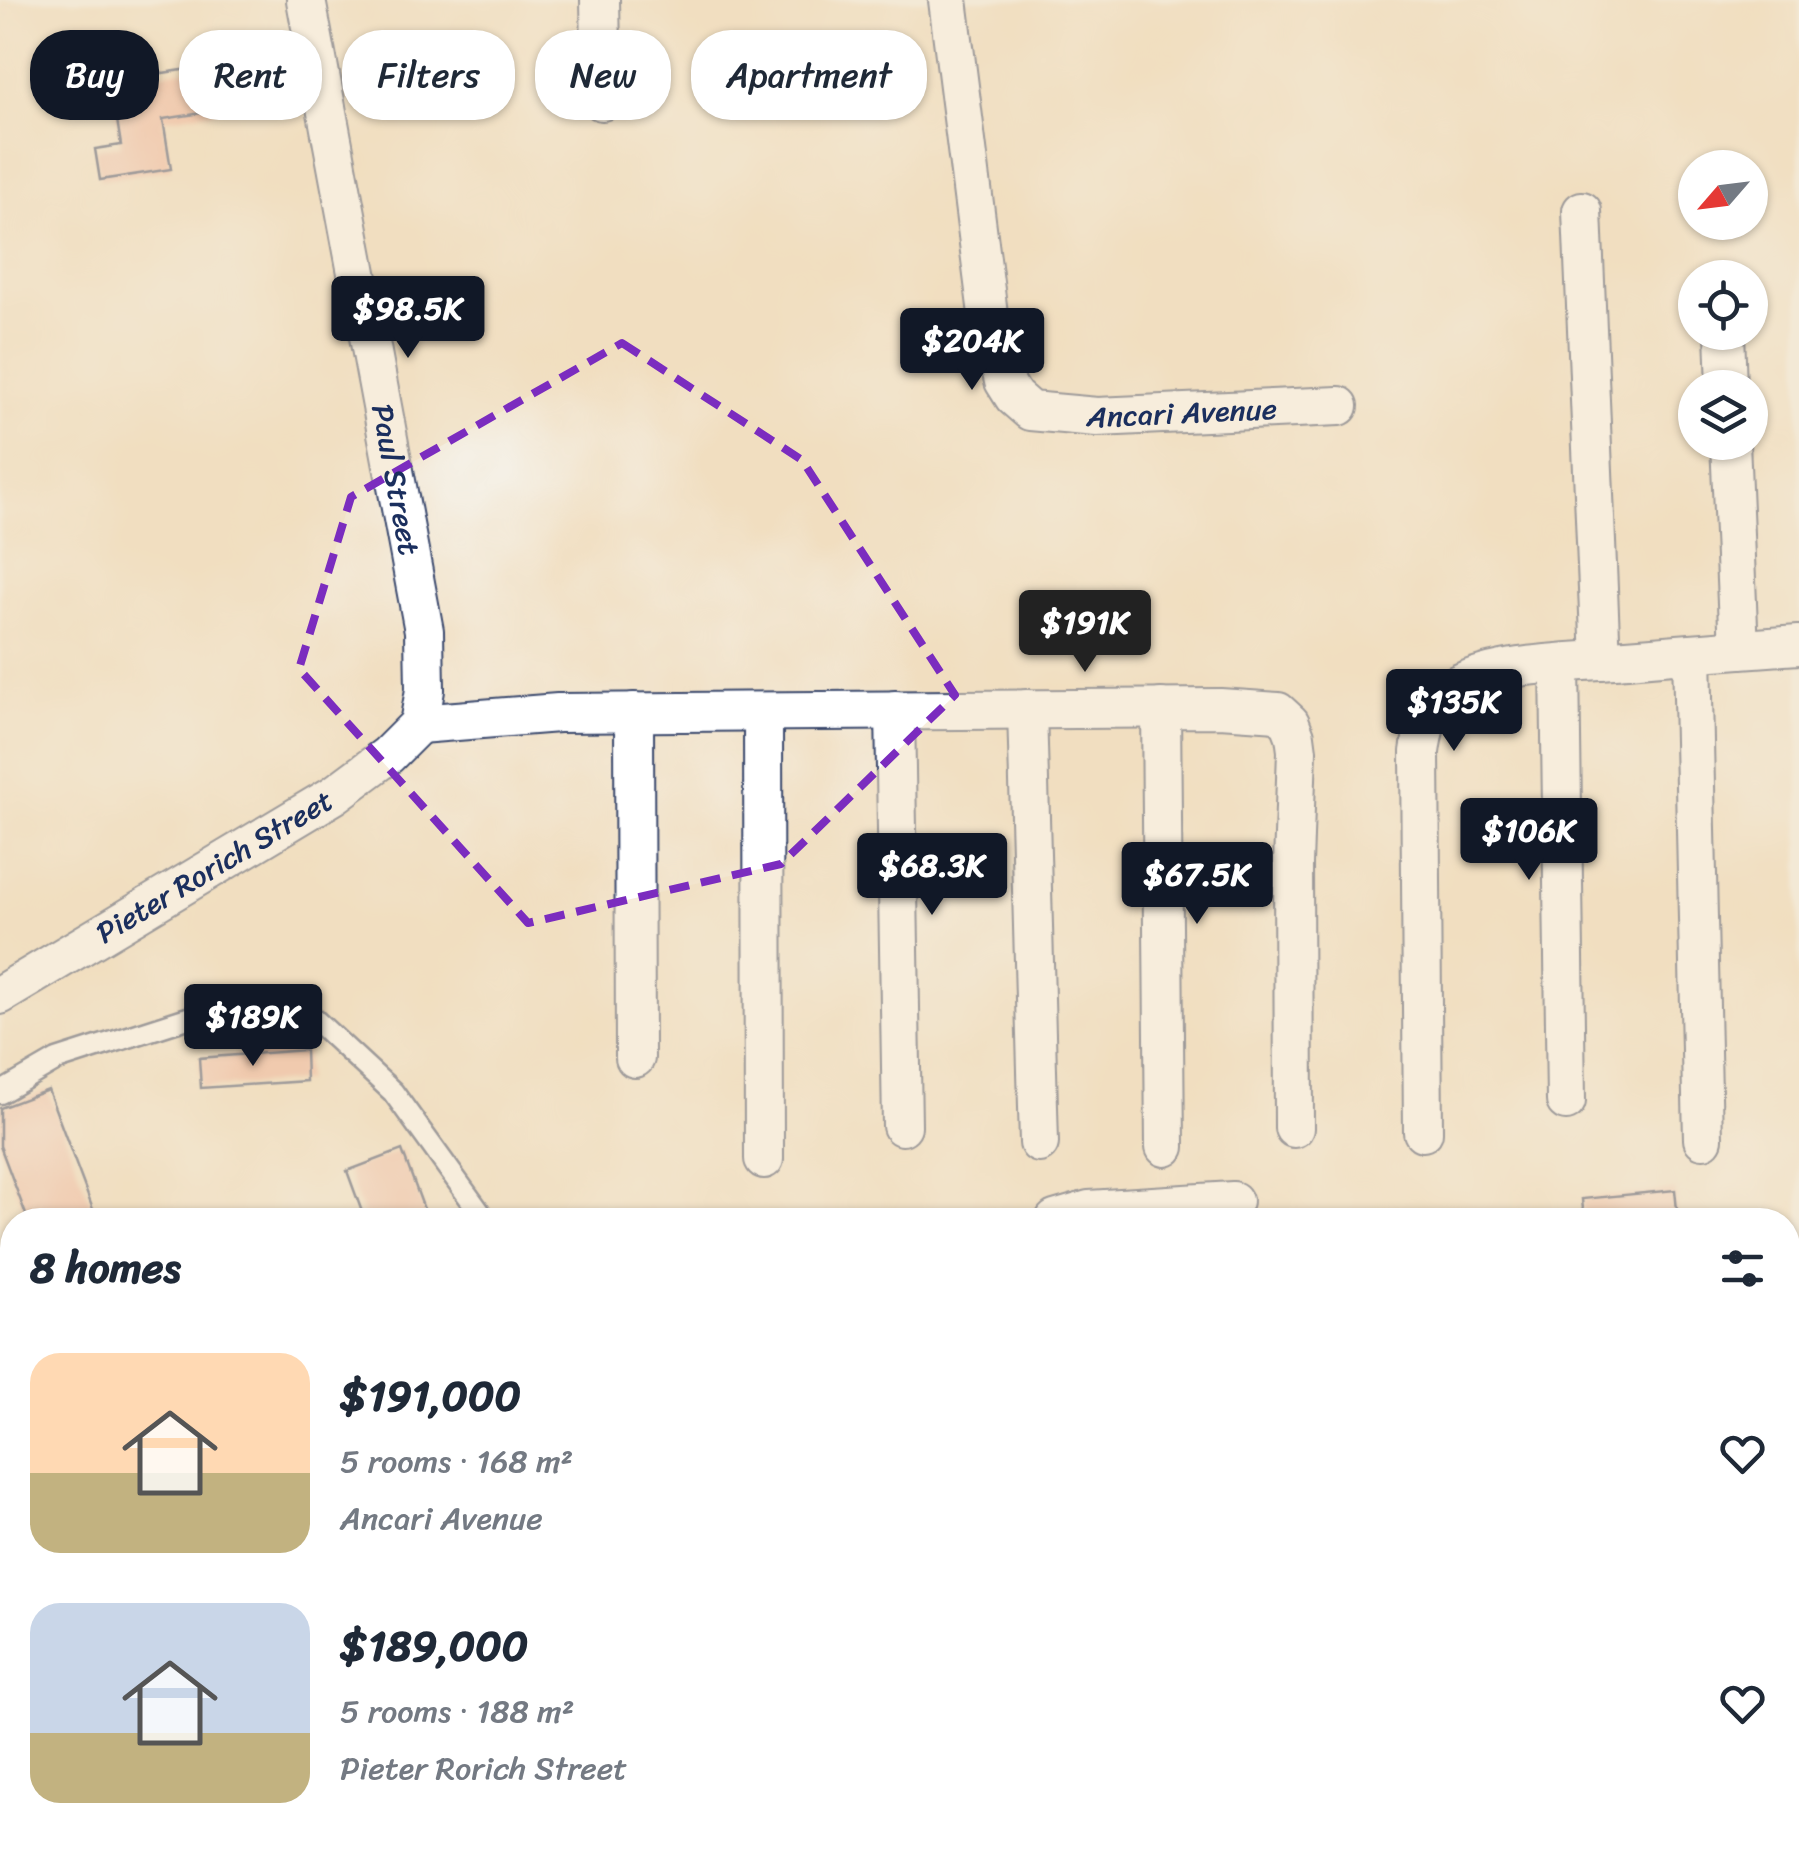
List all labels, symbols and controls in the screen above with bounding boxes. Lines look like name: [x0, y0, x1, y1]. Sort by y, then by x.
chip: Buy: [30, 30, 159, 120]
chip: Rent: [179, 30, 322, 120]
chip: Filters: [342, 30, 515, 120]
chip: New: [535, 30, 671, 120]
chip: Apartment: [691, 30, 927, 120]
north arrow: [1678, 150, 1768, 240]
map controls: [1678, 150, 1768, 460]
button: locate: [1678, 260, 1768, 350]
pin: $98.5K: [327, 276, 489, 361]
text: $98.5K: [353, 280, 463, 337]
pin: $204K: [902, 308, 1042, 393]
text: $204K: [922, 312, 1022, 369]
button: layers: [1678, 370, 1768, 460]
street label: Ancari Avenue: [1084, 382, 1278, 445]
street label: Paul Street: [355, 400, 436, 560]
pin: $191K: [1015, 590, 1155, 675]
text: $191K: [1041, 594, 1129, 651]
pin: $135K: [1384, 669, 1524, 754]
text: $135K: [1408, 673, 1500, 730]
street label: Pieter Rorich Street: [85, 774, 344, 959]
pin: $106K: [1459, 798, 1599, 883]
text: $106K: [1482, 802, 1576, 859]
pin: $68.3K: [851, 833, 1013, 918]
text: $68.3K: [879, 837, 985, 894]
pin: $67.5K: [1116, 842, 1278, 927]
text: $67.5K: [1144, 846, 1250, 903]
pin: $189K: [183, 984, 323, 1069]
text: $189K: [206, 988, 300, 1045]
text: 8 homes: [30, 1231, 181, 1305]
icon: filters: [1715, 1241, 1770, 1296]
text: $191,000: [340, 1359, 521, 1433]
icon: home: [110, 1393, 230, 1513]
icon: heart: [1715, 1426, 1770, 1481]
text: 5 rooms · 168 m²: [340, 1433, 573, 1490]
text: Ancari Avenue: [340, 1490, 543, 1547]
text: $189,000: [340, 1609, 528, 1683]
icon: home: [110, 1643, 230, 1763]
icon: heart: [1715, 1676, 1770, 1731]
text: 5 rooms · 188 m²: [340, 1683, 574, 1740]
text: Pieter Rorich Street: [340, 1740, 627, 1797]

